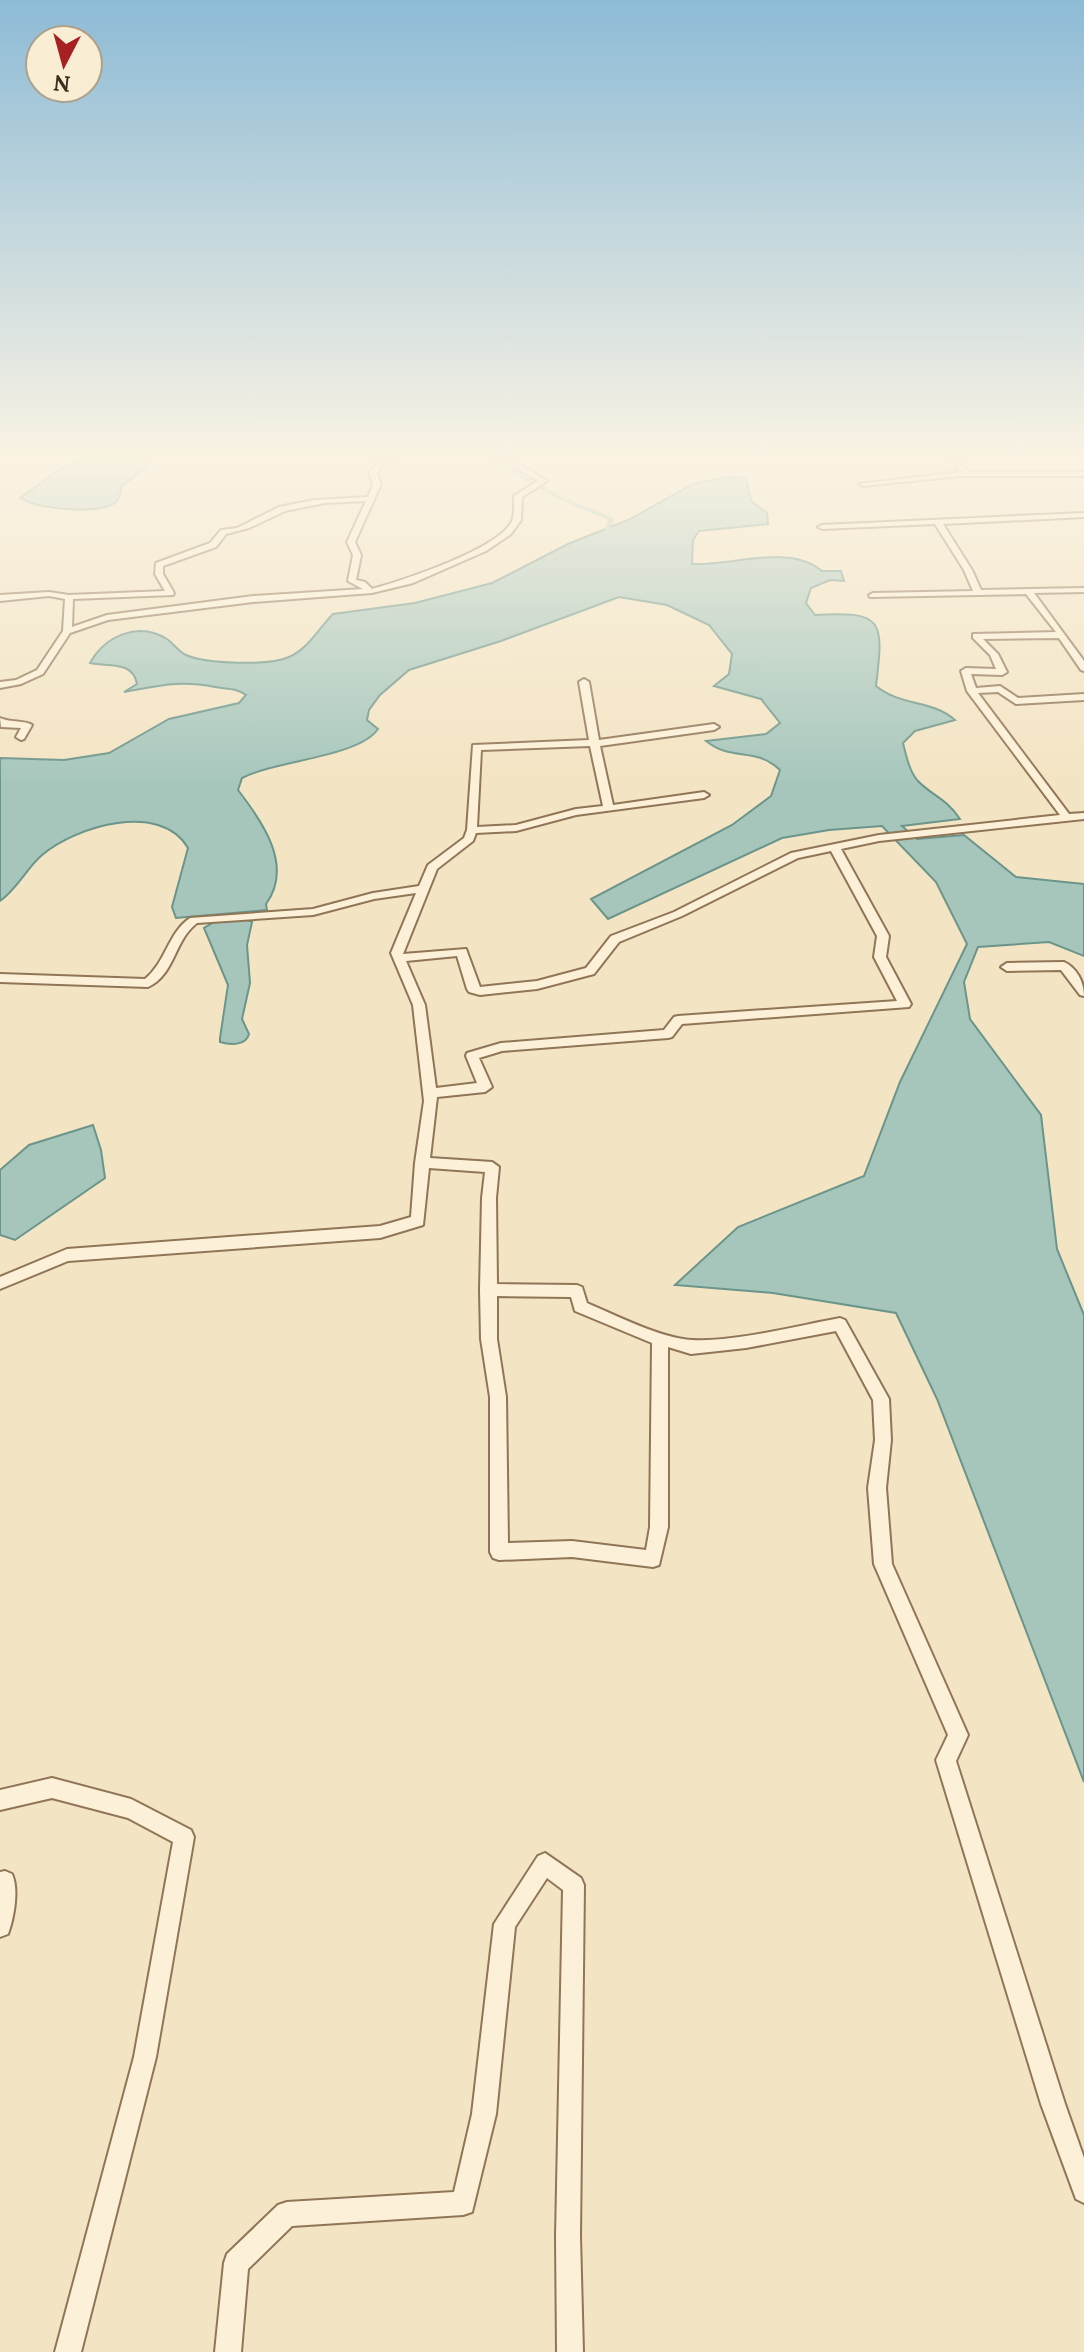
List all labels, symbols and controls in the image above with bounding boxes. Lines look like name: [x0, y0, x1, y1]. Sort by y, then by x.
north arrow: [24, 24, 104, 104]
text: N: [52, 69, 72, 99]

